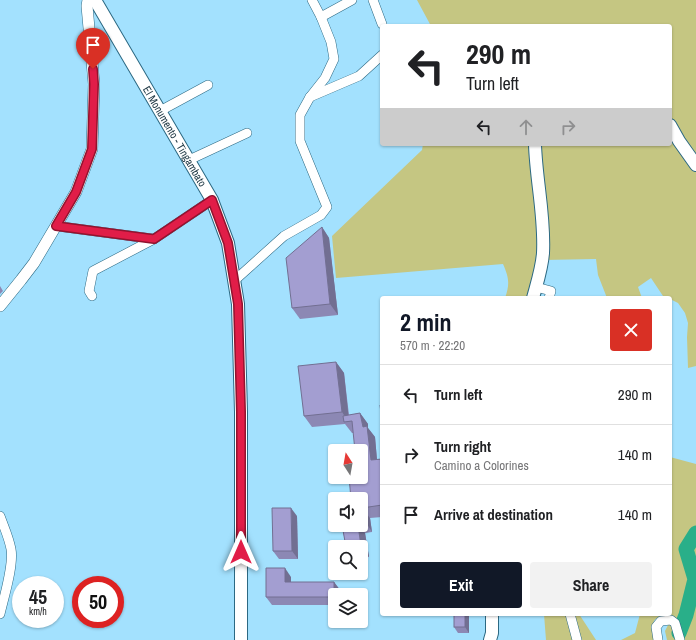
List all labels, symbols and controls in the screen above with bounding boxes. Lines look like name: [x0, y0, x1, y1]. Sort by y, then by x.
pin: [76, 28, 110, 69]
icon: arrive: [82, 34, 104, 56]
text: 290 m: [466, 35, 531, 73]
icon: left: [400, 40, 452, 92]
text: Turn left: [466, 71, 519, 96]
street label: El Monumento - Tingambato: [140, 84, 210, 189]
icon: left: [473, 116, 495, 138]
icon: ahead: [515, 116, 537, 138]
icon: right: [557, 116, 579, 138]
text: 2 min: [400, 306, 451, 338]
button: close: [610, 309, 652, 351]
text: 570 m · 22:20: [400, 337, 465, 354]
icon: left: [400, 384, 422, 406]
text: Turn left: [434, 384, 482, 405]
text: 290 m: [618, 384, 652, 405]
text: Turn right: [434, 436, 491, 457]
north arrow: [328, 444, 368, 484]
map controls: [328, 444, 368, 628]
icon: right: [400, 444, 422, 466]
text: 140 m: [618, 444, 652, 465]
text: Camino a Colorines: [434, 457, 529, 474]
button: sound: [328, 492, 368, 532]
icon: arrive: [400, 504, 422, 526]
text: Arrive at destination: [434, 504, 553, 525]
text: 140 m: [618, 504, 652, 525]
position arrow: [220, 531, 262, 573]
button: search: [328, 540, 368, 580]
button: Exit: [400, 562, 522, 608]
button: Share: [530, 562, 652, 608]
speed limit sign: 50: [72, 576, 124, 628]
text: 45: [29, 583, 47, 610]
button: layers: [328, 588, 368, 628]
text: km/h: [29, 605, 47, 618]

